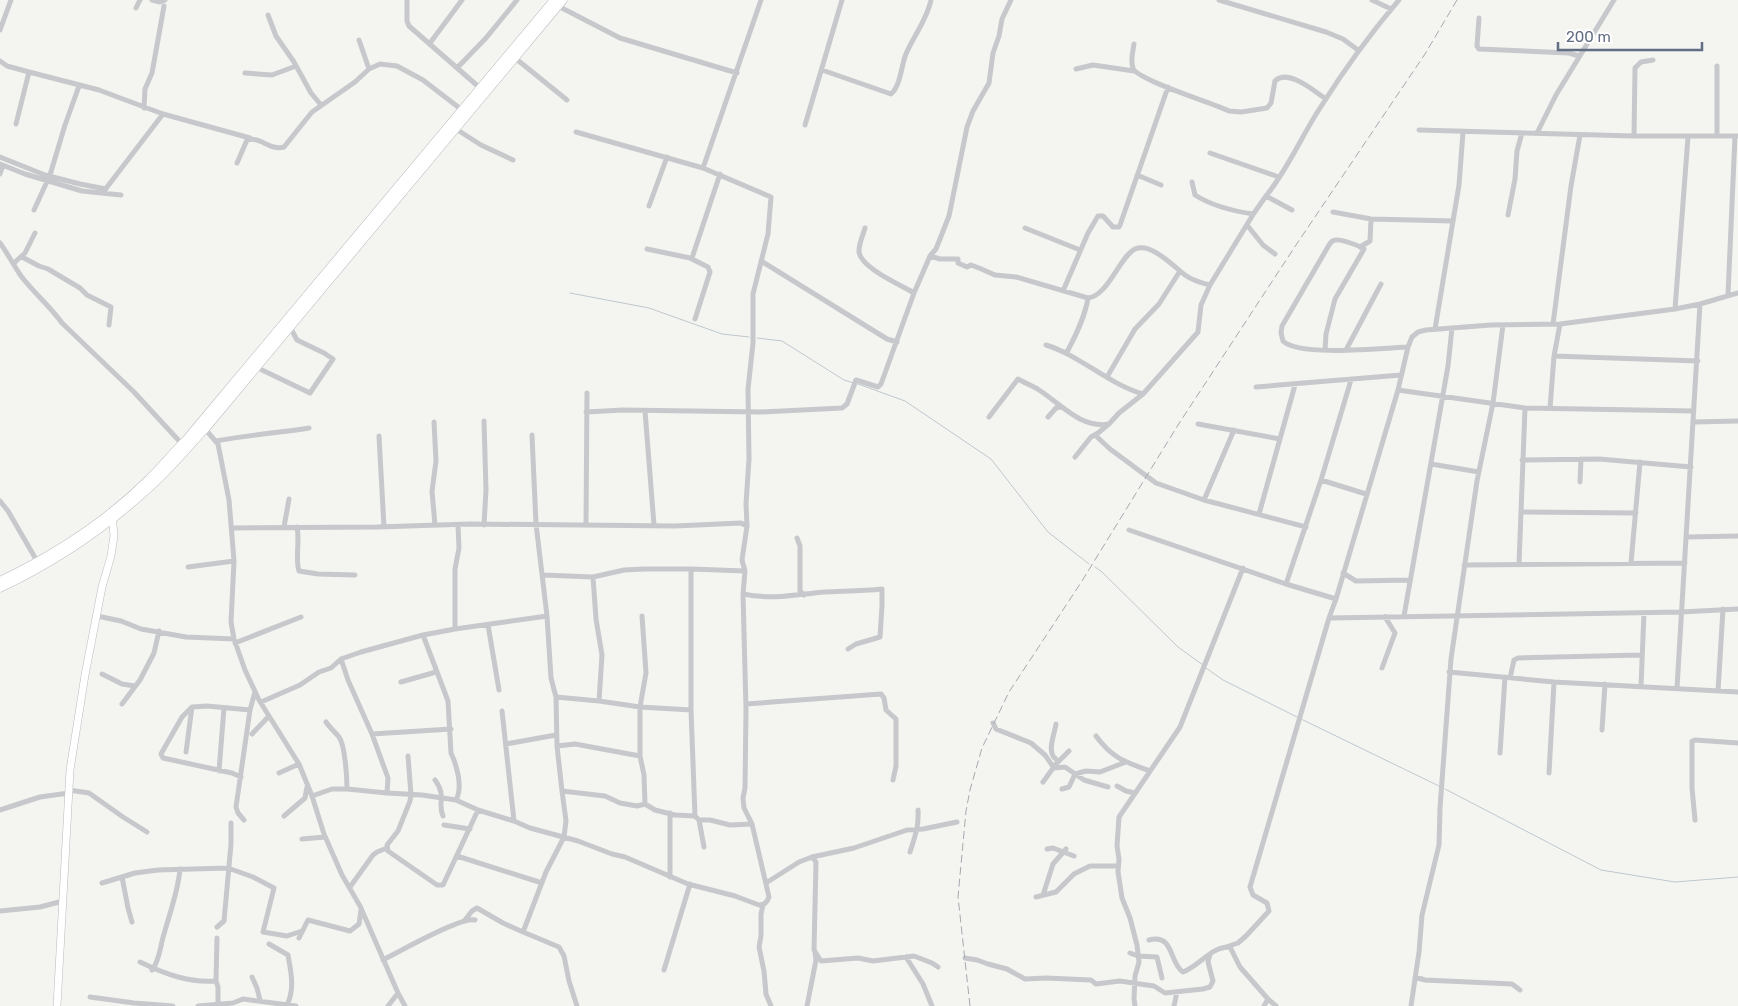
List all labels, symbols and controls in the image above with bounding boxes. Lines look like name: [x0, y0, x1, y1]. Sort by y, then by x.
scale bar: [1558, 20, 1702, 52]
text: 200 m: [1566, 28, 1611, 46]

